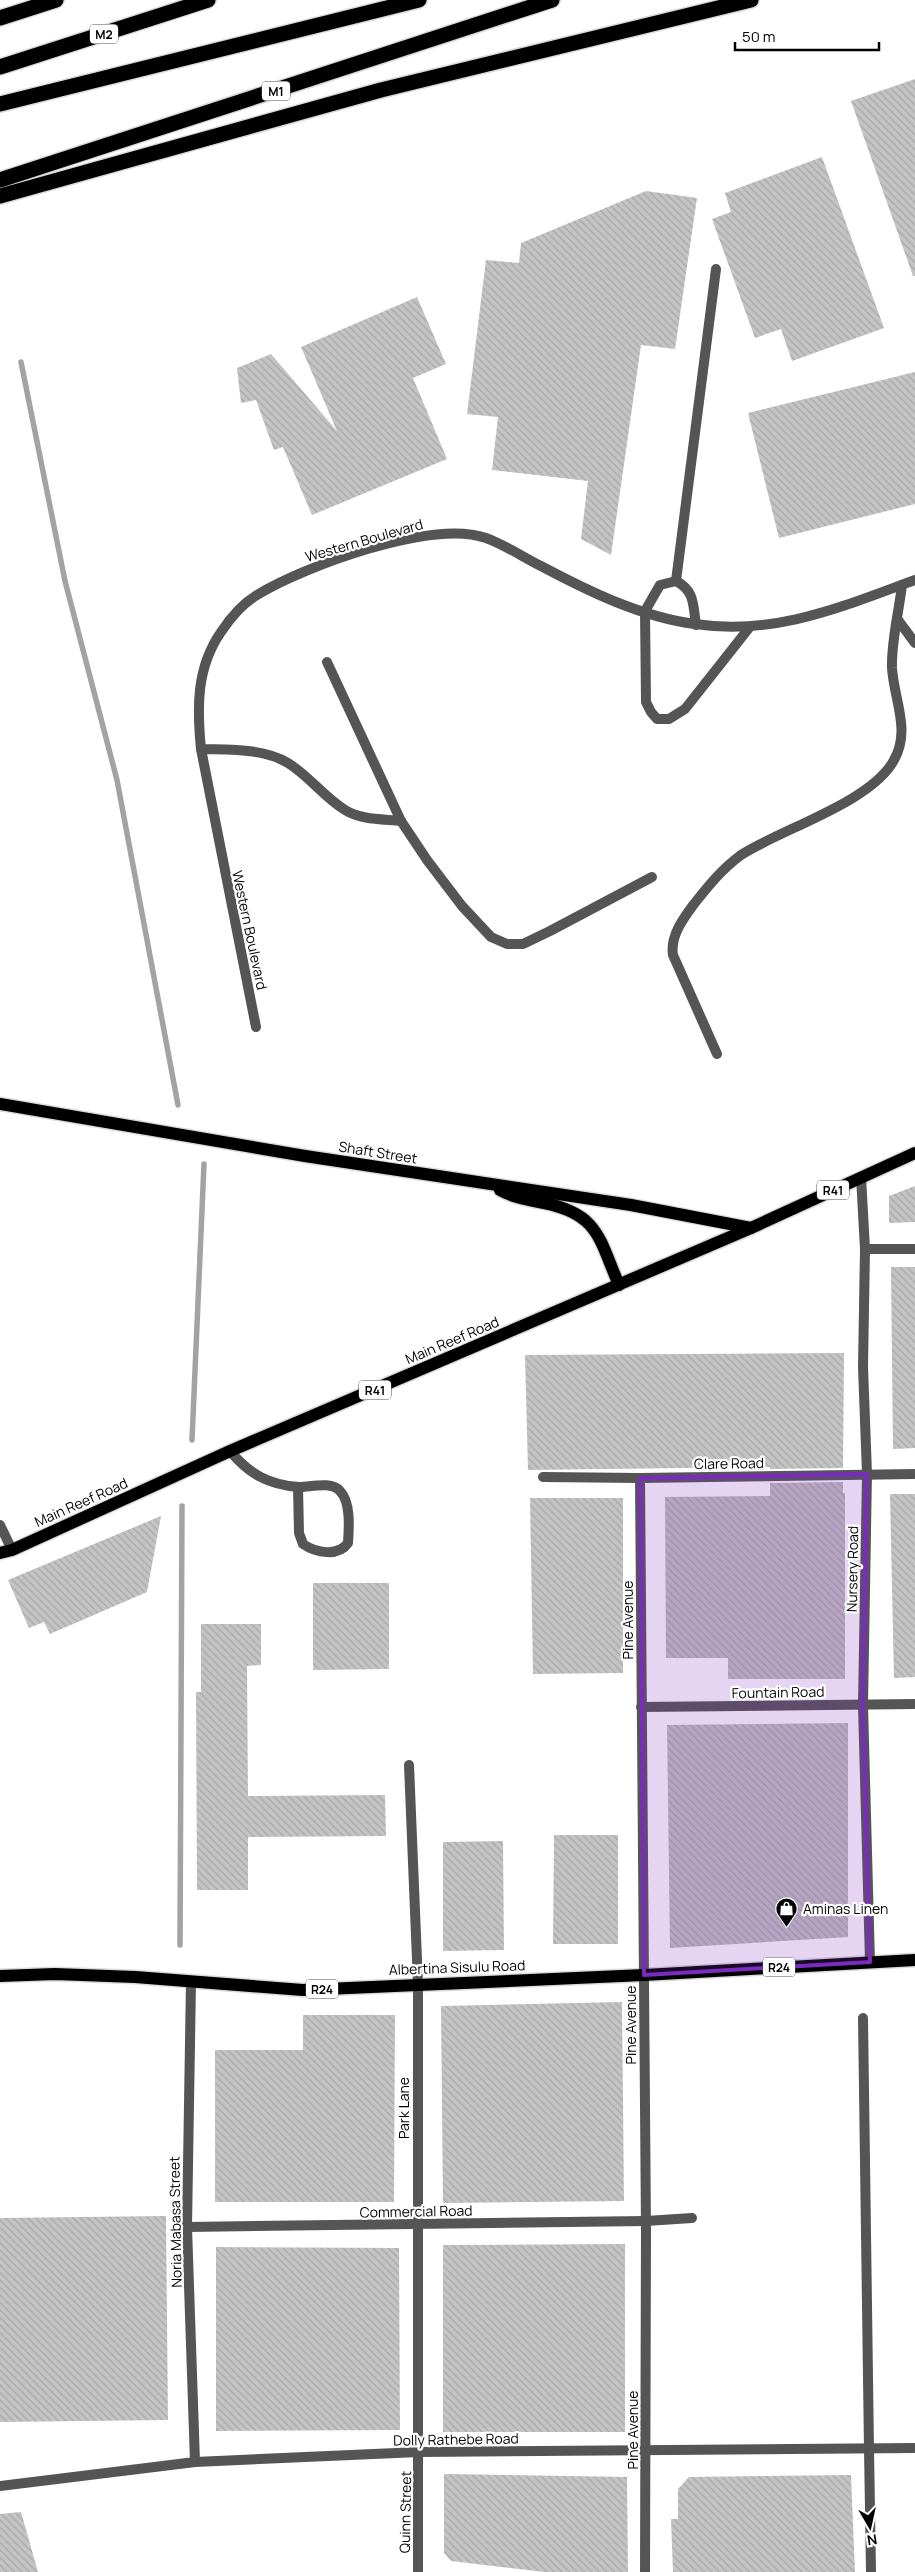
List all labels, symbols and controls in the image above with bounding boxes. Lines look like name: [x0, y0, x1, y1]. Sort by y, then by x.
scale bar: [735, 20, 879, 52]
road number: M2: [90, 24, 118, 44]
text: 50 m: [742, 26, 776, 47]
road number: M1: [262, 82, 290, 100]
street label: Western Boulevard: [303, 514, 425, 566]
street label: Western Boulevard: [228, 869, 272, 991]
street label: Shaft Street: [337, 1136, 419, 1168]
road number: R41: [817, 1180, 849, 1200]
street label: Main Reef Road: [402, 1312, 502, 1368]
road number: R41: [359, 1380, 391, 1400]
street label: Clare Road: [694, 1453, 764, 1473]
street label: Main Reef Road: [31, 1473, 131, 1531]
street label: Nursery Road: [842, 1526, 862, 1612]
street label: Pine Avenue: [618, 1581, 637, 1659]
street label: Fountain Road: [731, 1682, 825, 1702]
shop icon: Aminas Linen: [775, 1896, 799, 1927]
place label: Aminas Linen: [803, 1899, 888, 1918]
street label: Albertina Sisulu Road: [388, 1955, 526, 1979]
road number: R24: [763, 1958, 795, 1976]
road number: R24: [306, 1980, 338, 1998]
street label: Pine Avenue: [621, 1986, 640, 2064]
street label: Park Lane: [394, 2077, 413, 2139]
street label: Noria Mabasa Street: [164, 2156, 186, 2288]
street label: Commercial Road: [359, 2201, 473, 2221]
street label: Pine Avenue: [623, 2391, 642, 2469]
street label: Dolly Rathebe Road: [393, 2428, 519, 2450]
street label: Quinn Street: [395, 2470, 415, 2553]
north arrow: [845, 2502, 895, 2552]
text: N: [866, 2530, 879, 2551]

